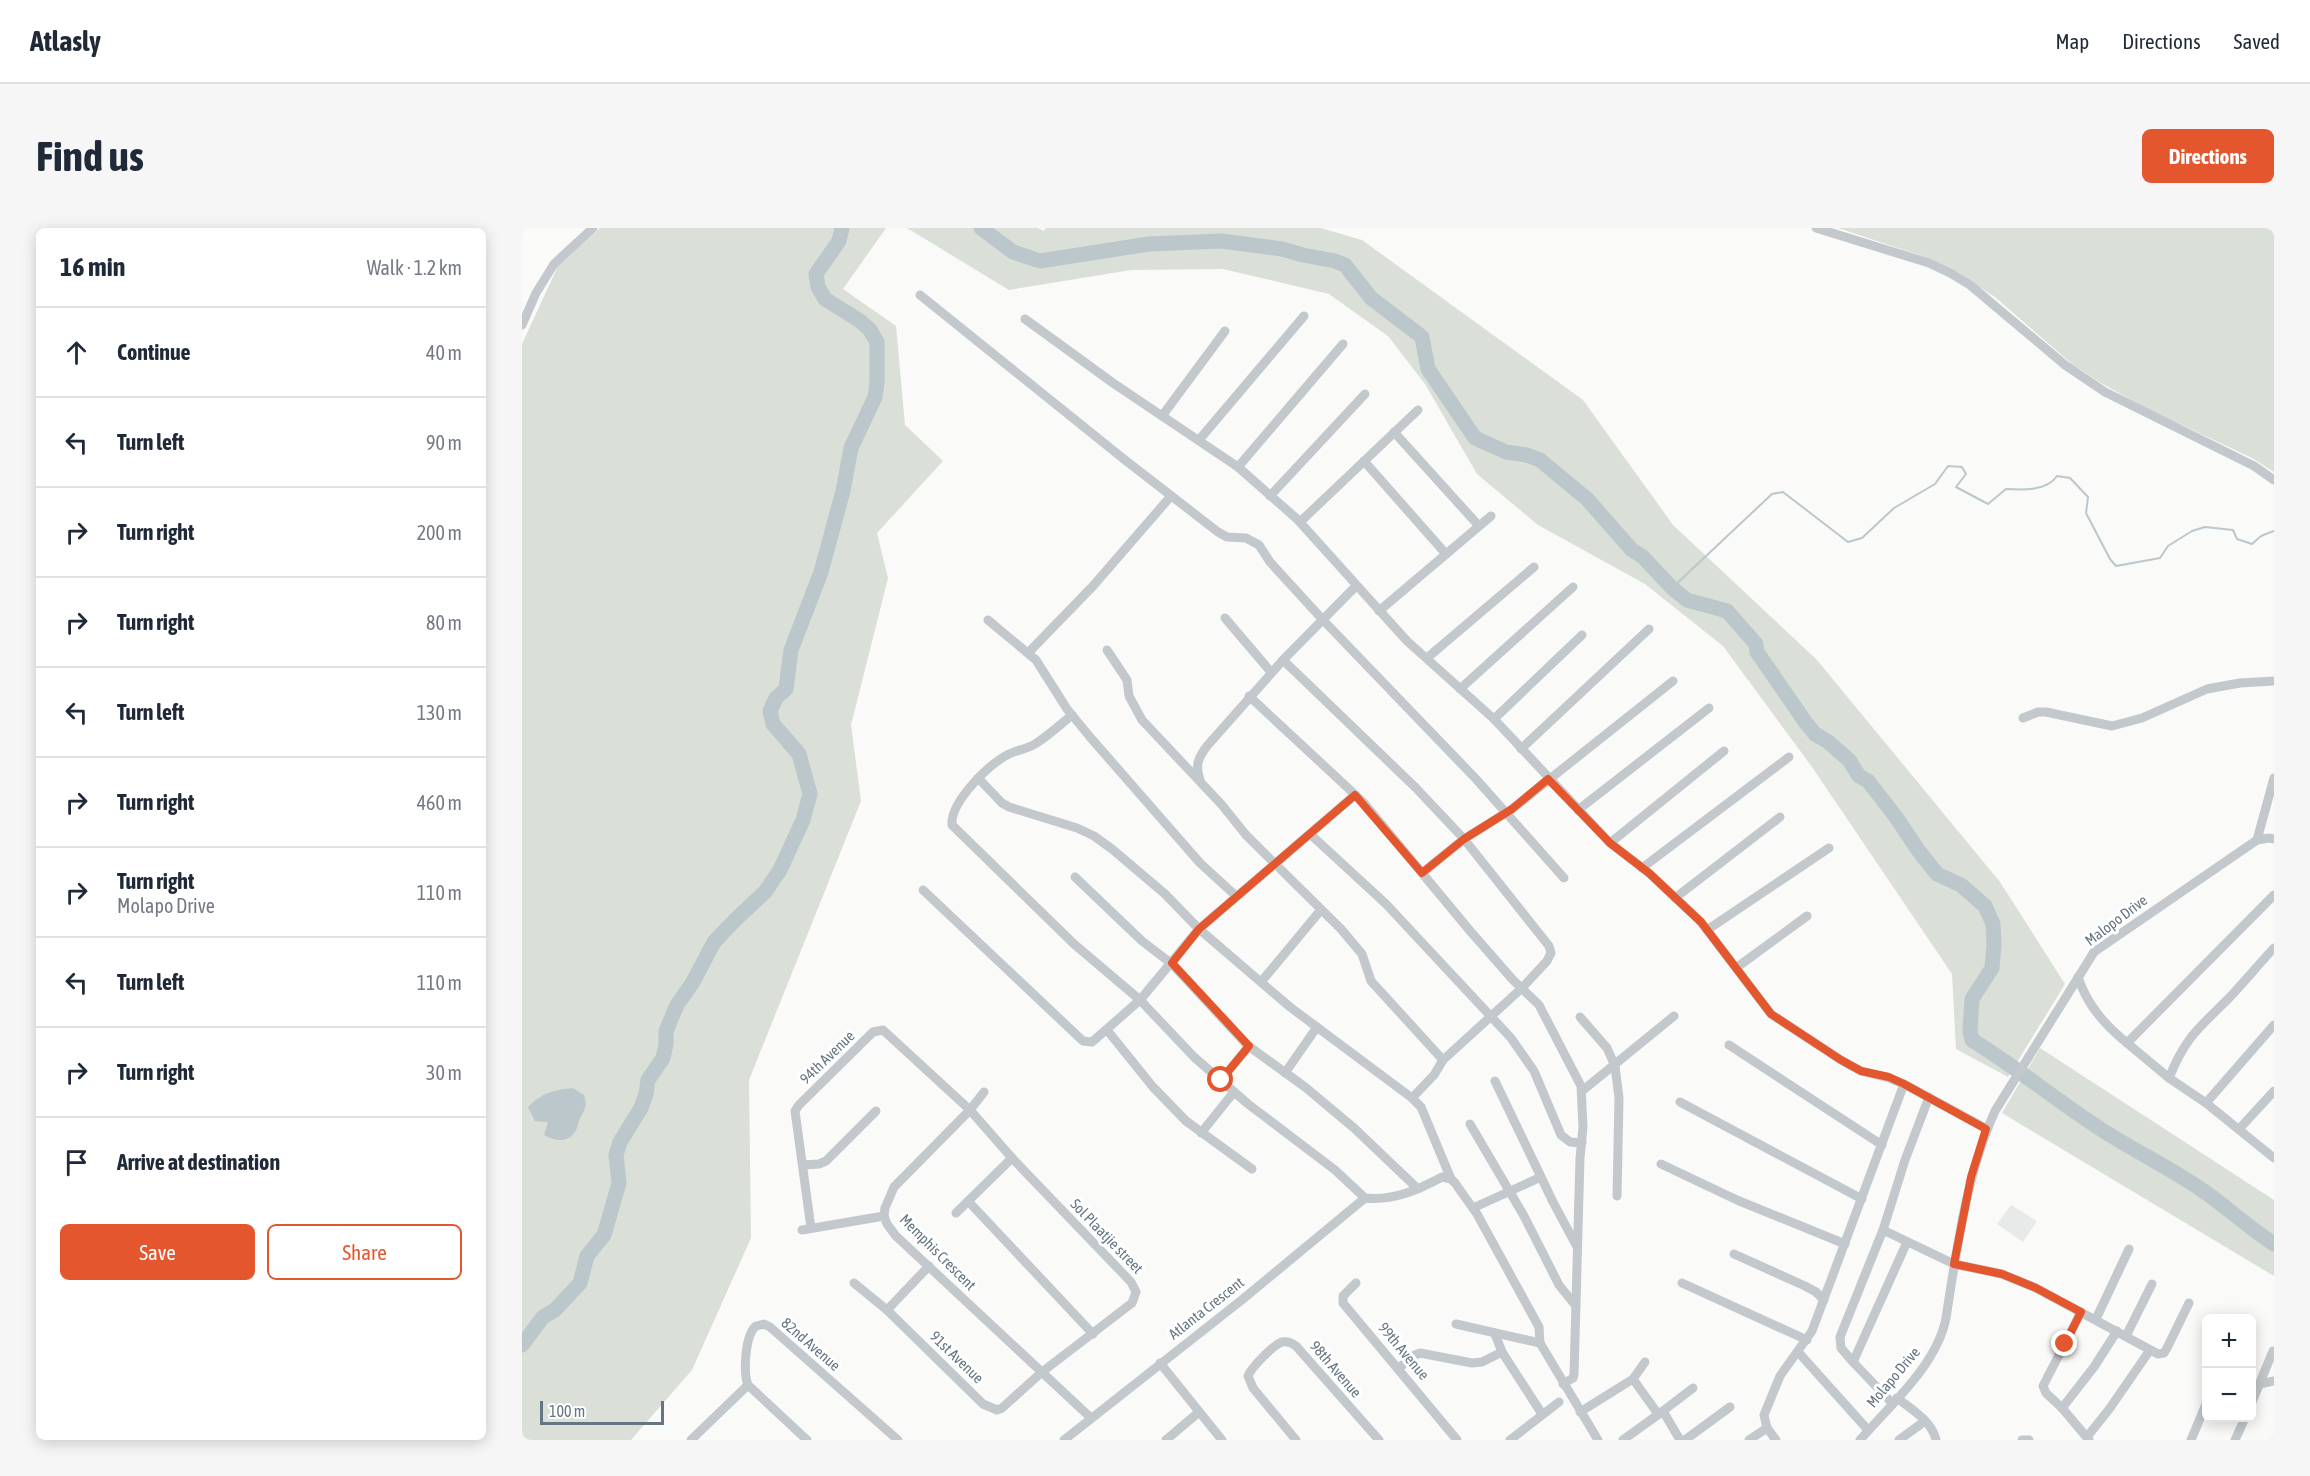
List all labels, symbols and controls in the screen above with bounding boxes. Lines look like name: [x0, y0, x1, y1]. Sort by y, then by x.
text: Atlasly: [30, 25, 101, 57]
text: Map: [2055, 29, 2089, 53]
text: Directions: [2122, 29, 2201, 53]
text: Saved: [2234, 29, 2280, 53]
button: Directions: [2142, 129, 2274, 183]
text: Find us: [36, 132, 144, 180]
text: 16 min: [60, 252, 125, 282]
text: Walk · 1.2 km: [367, 256, 462, 279]
icon: ahead: [60, 336, 93, 369]
text: Continue: [117, 339, 191, 365]
text: 40 m: [426, 341, 462, 364]
icon: left: [60, 426, 93, 459]
text: Turn left: [117, 429, 184, 455]
text: 90 m: [426, 431, 462, 454]
icon: right: [60, 516, 93, 549]
text: Turn right: [117, 519, 194, 545]
text: 200 m: [417, 521, 462, 544]
icon: right: [60, 606, 93, 639]
text: Turn right: [117, 609, 194, 635]
text: 80 m: [426, 611, 462, 634]
icon: left: [60, 696, 93, 729]
text: Turn left: [117, 699, 184, 725]
text: 130 m: [417, 701, 462, 724]
icon: right: [60, 786, 93, 819]
text: Turn right: [117, 789, 194, 815]
text: 460 m: [417, 791, 462, 814]
text: Turn right: [117, 868, 194, 894]
icon: right: [60, 876, 93, 909]
text: 110 m: [417, 881, 462, 904]
street label: Malopo Drive: [2082, 891, 2151, 949]
text: Molapo Drive: [117, 894, 215, 917]
icon: left: [60, 966, 93, 999]
text: Turn left: [117, 969, 184, 995]
text: 110 m: [417, 971, 462, 994]
street label: 94th Avenue: [796, 1027, 858, 1087]
icon: right: [60, 1056, 93, 1089]
text: Turn right: [117, 1059, 194, 1085]
text: 30 m: [426, 1061, 462, 1084]
route start: [1207, 1066, 1233, 1092]
icon: arrive: [60, 1146, 93, 1179]
text: Arrive at destination: [117, 1149, 280, 1175]
street label: Sol Plaatjie street: [1067, 1195, 1147, 1277]
street label: Memphis Crescent: [897, 1211, 979, 1293]
button: Save: [60, 1224, 255, 1280]
button: Share: [267, 1224, 462, 1280]
street label: Atlanta Crescent: [1165, 1273, 1247, 1343]
street label: 82nd Avenue: [778, 1314, 844, 1374]
map controls: [2202, 1314, 2256, 1422]
button: +: [2202, 1314, 2256, 1368]
street label: 99th Avenue: [1375, 1319, 1433, 1383]
street label: 91st Avenue: [927, 1328, 987, 1387]
route end: [2051, 1330, 2077, 1356]
street label: 98th Avenue: [1307, 1337, 1365, 1401]
street label: Molapo Drive: [1863, 1343, 1923, 1411]
button: −: [2202, 1368, 2256, 1422]
scale bar: [540, 1398, 664, 1426]
text: 100 m: [549, 1402, 585, 1420]

